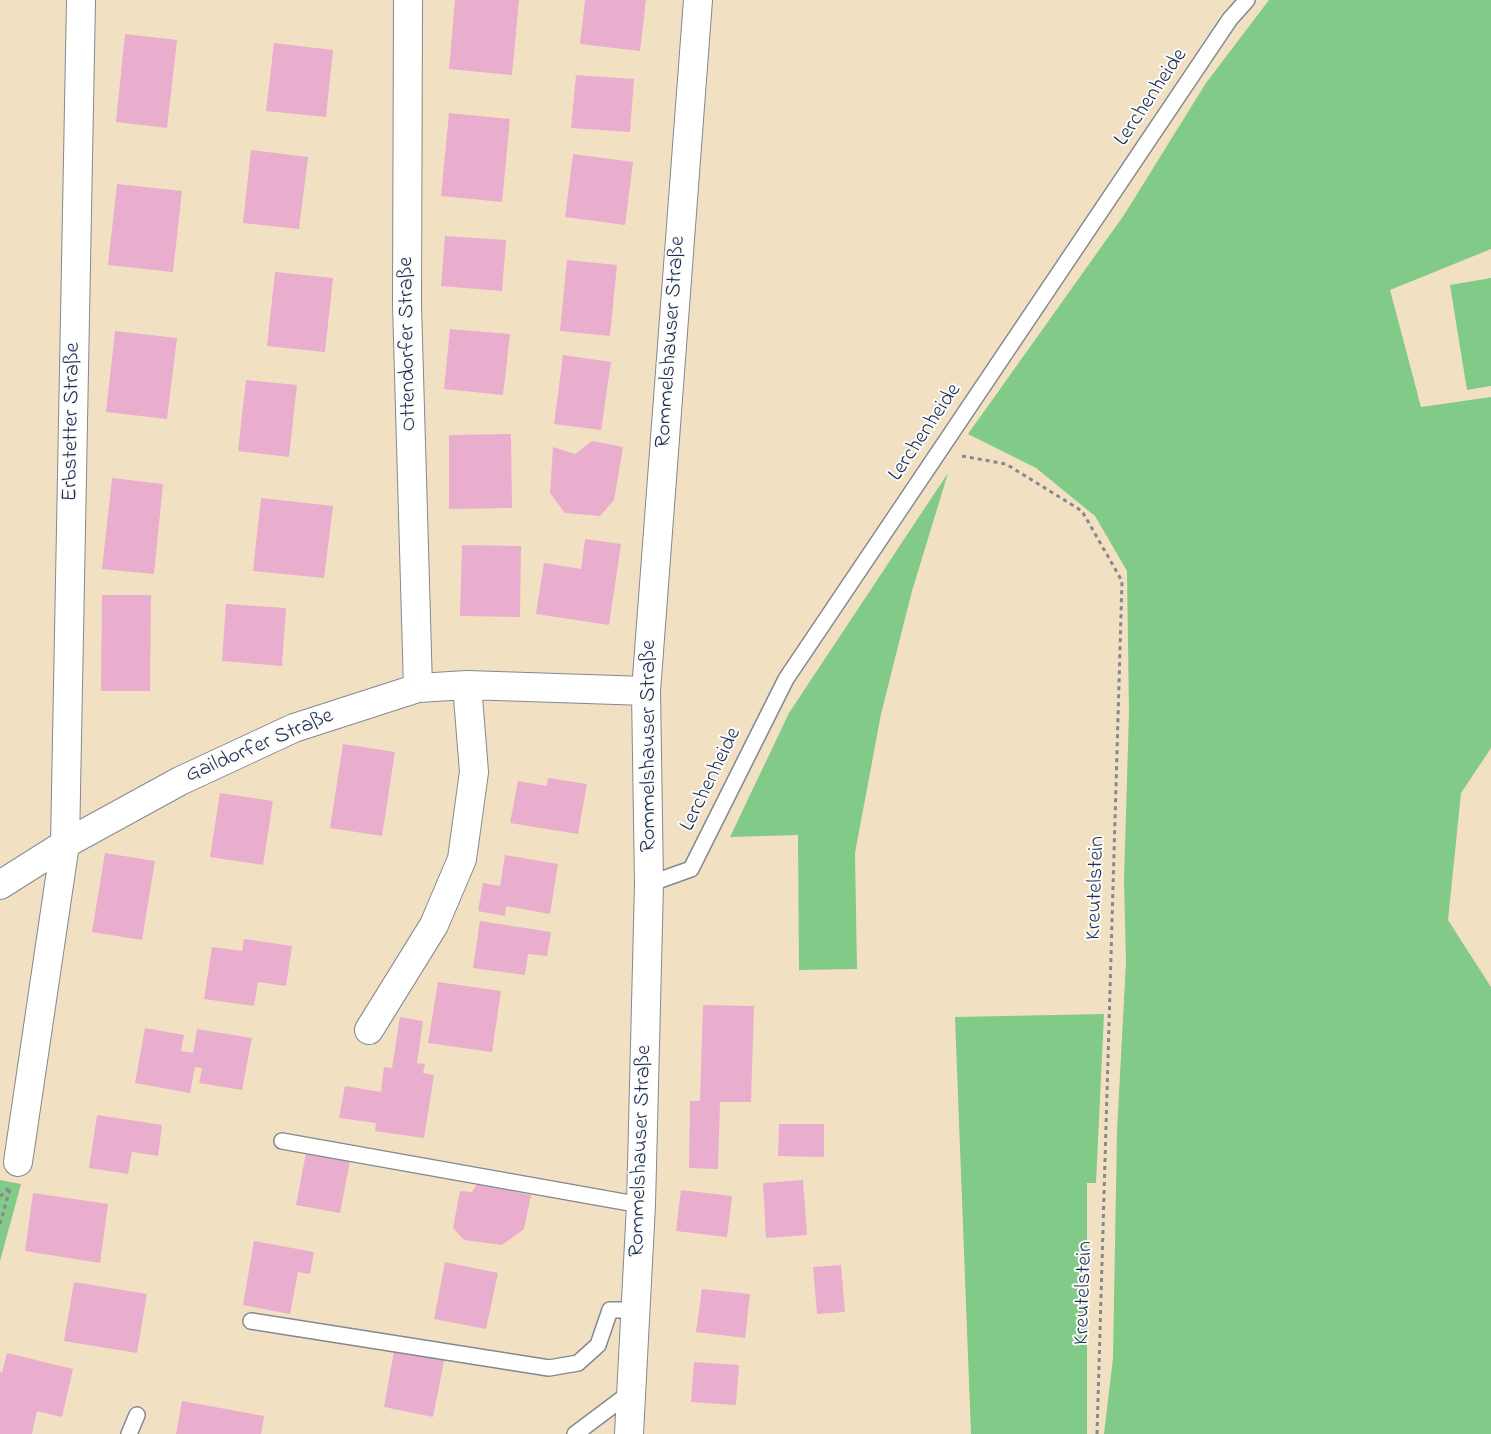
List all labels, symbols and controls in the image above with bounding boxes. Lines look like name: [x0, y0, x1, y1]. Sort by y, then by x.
street label: Lerchenheide: [1110, 44, 1194, 152]
street label: Rommelshauser Straße: [651, 235, 693, 449]
street label: Ottendorfer Straße: [394, 257, 424, 431]
street label: Erbstetter Straße: [58, 342, 88, 502]
street label: Lerchenheide: [884, 379, 968, 487]
street label: Rommelshauser Straße: [637, 640, 663, 852]
street label: Gaildorfer Straße: [182, 704, 338, 790]
street label: Lerchenheide: [676, 724, 748, 836]
street label: Kreutelstein: [1082, 836, 1112, 940]
street label: Rommelshauser Straße: [625, 1044, 659, 1258]
street label: Kreutelstein: [1070, 1241, 1100, 1345]

